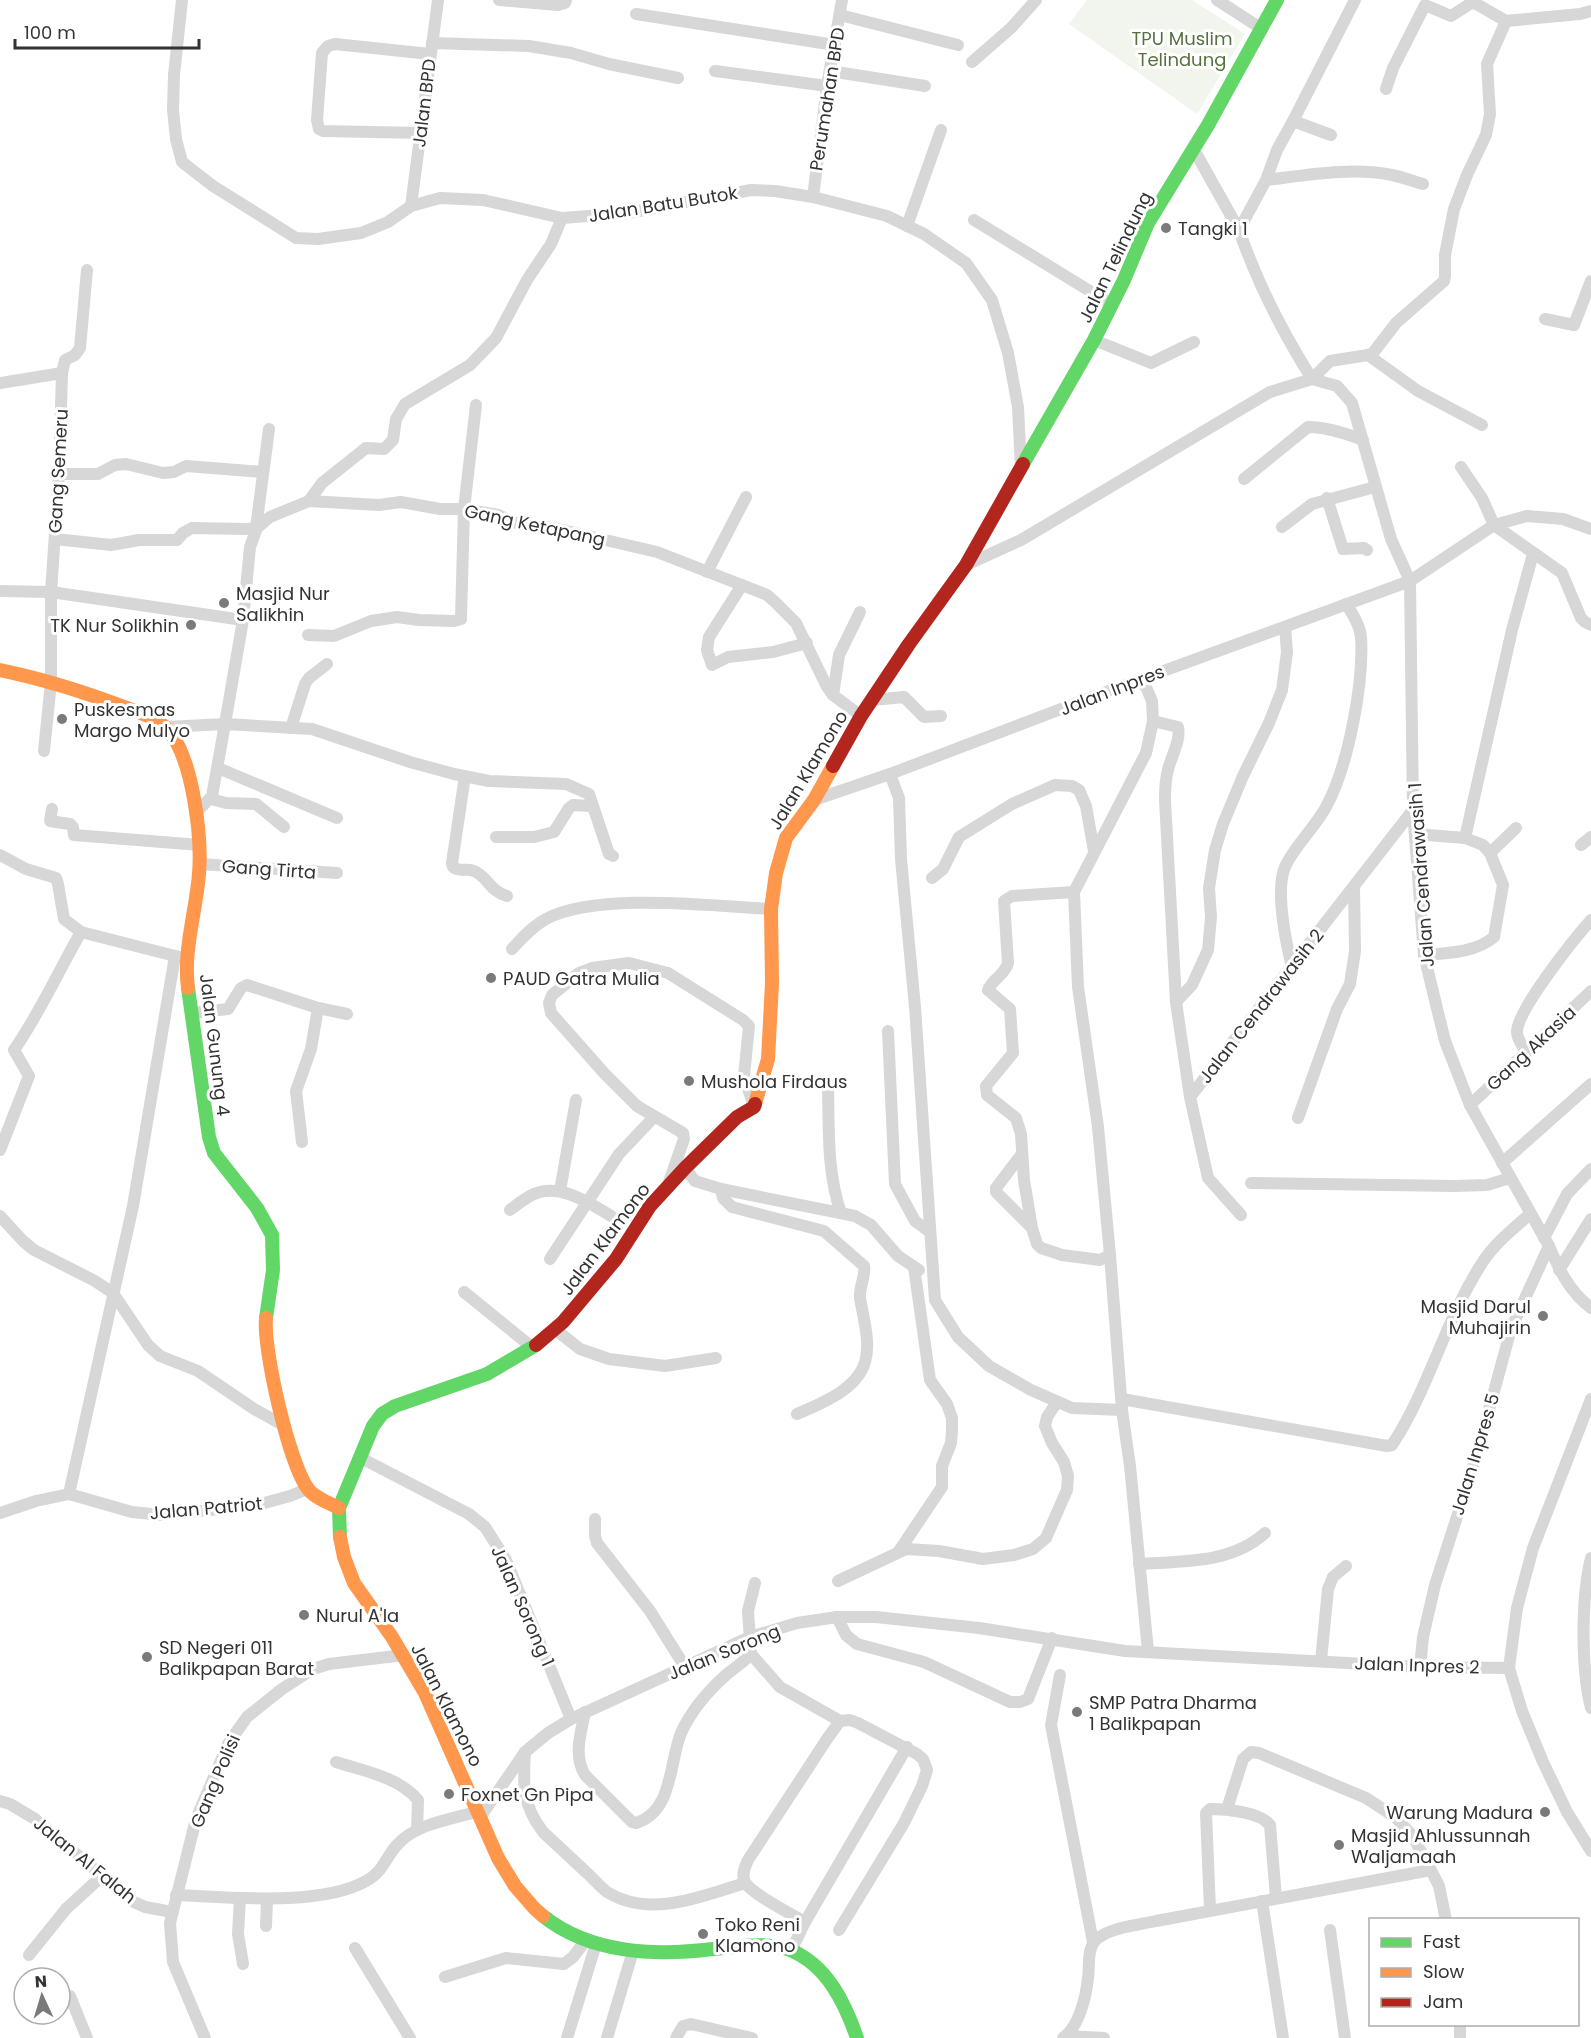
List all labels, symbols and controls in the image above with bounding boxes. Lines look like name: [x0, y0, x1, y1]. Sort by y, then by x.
scale bar: [15, 12, 200, 50]
text: 100 m: [24, 20, 76, 45]
street label: Perumahan BPD: [803, 26, 851, 172]
park label: TPU Muslim Telindung: [1132, 26, 1232, 72]
street label: Jalan BPD: [406, 57, 442, 149]
street label: Jalan Batu Butok: [587, 180, 740, 228]
street label: Jalan Telindung: [1072, 187, 1158, 327]
place label: Tangki 1: [1178, 216, 1248, 241]
marker: Tangki 1: [1159, 221, 1173, 235]
street label: Gang Semeru: [42, 408, 74, 534]
street label: Gang Ketapang: [462, 498, 608, 552]
place label: Masjid Nur Salikhin: [236, 581, 330, 627]
marker: Masjid Nur Salikhin: [217, 596, 231, 610]
place label: TK Nur Solikhin: [50, 613, 179, 638]
marker: TK Nur Solikhin: [184, 618, 198, 632]
street label: Jalan Inpres: [1056, 659, 1168, 721]
place label: Puskesmas Margo Mulyo: [74, 697, 190, 743]
street label: Jalan Klamono: [762, 706, 854, 834]
marker: Puskesmas Margo Mulyo: [55, 712, 69, 726]
street label: Jalan Cendrawasih 1: [1402, 782, 1440, 968]
street label: Gang Tirta: [221, 853, 317, 885]
street label: Jalan Cendrawasih 2: [1193, 924, 1329, 1088]
place label: PAUD Gatra Mulia: [503, 966, 660, 991]
marker: PAUD Gatra Mulia: [484, 971, 498, 985]
street label: Jalan Gunung 4: [194, 973, 236, 1117]
street label: Gang Akasia: [1481, 1000, 1581, 1096]
place label: Mushola Firdaus: [701, 1069, 847, 1094]
marker: Mushola Firdaus: [682, 1074, 696, 1088]
street label: Jalan Klamono: [554, 1178, 656, 1300]
place label: Masjid Darul Muhajirin: [1421, 1294, 1531, 1340]
marker: Masjid Darul Muhajirin: [1536, 1309, 1550, 1323]
street label: Jalan Inpres 5: [1445, 1390, 1505, 1518]
street label: Jalan Patriot: [149, 1491, 263, 1525]
street label: Jalan Sorong 1: [485, 1542, 561, 1670]
place label: Nurul A'la: [316, 1603, 399, 1628]
marker: Nurul A'la: [297, 1608, 311, 1622]
street label: Jalan Sorong: [664, 1618, 784, 1686]
place label: SD Negeri 011 Balikpapan Barat: [159, 1635, 314, 1681]
street label: Jalan Klamono: [405, 1639, 489, 1771]
marker: SD Negeri 011 Balikpapan Barat: [140, 1650, 154, 1664]
street label: Jalan Inpres 2: [1354, 1650, 1480, 1680]
place label: SMP Patra Dharma 1 Balikpapan: [1089, 1690, 1257, 1736]
marker: SMP Patra Dharma 1 Balikpapan: [1070, 1705, 1084, 1719]
street label: Gang Polisi: [184, 1730, 246, 1832]
place label: Foxnet Gn Pipa: [461, 1782, 594, 1807]
marker: Foxnet Gn Pipa: [442, 1787, 456, 1801]
place label: Warung Madura: [1386, 1800, 1533, 1825]
marker: Warung Madura: [1538, 1805, 1552, 1819]
street label: Jalan Al Falah: [28, 1811, 142, 1909]
place label: Masjid Ahlussunnah Waljamaah: [1351, 1823, 1531, 1869]
marker: Masjid Ahlussunnah Waljamaah: [1332, 1838, 1346, 1852]
place label: Toko Reni Klamono: [715, 1912, 800, 1958]
legend: [1369, 1918, 1579, 2026]
marker: Toko Reni Klamono: [696, 1927, 710, 1941]
text: Fast: [1423, 1929, 1460, 1954]
text: Slow: [1423, 1959, 1465, 1984]
north arrow: [12, 1966, 72, 2026]
text: N: [34, 1970, 48, 1993]
text: Jam: [1423, 1989, 1463, 2014]

